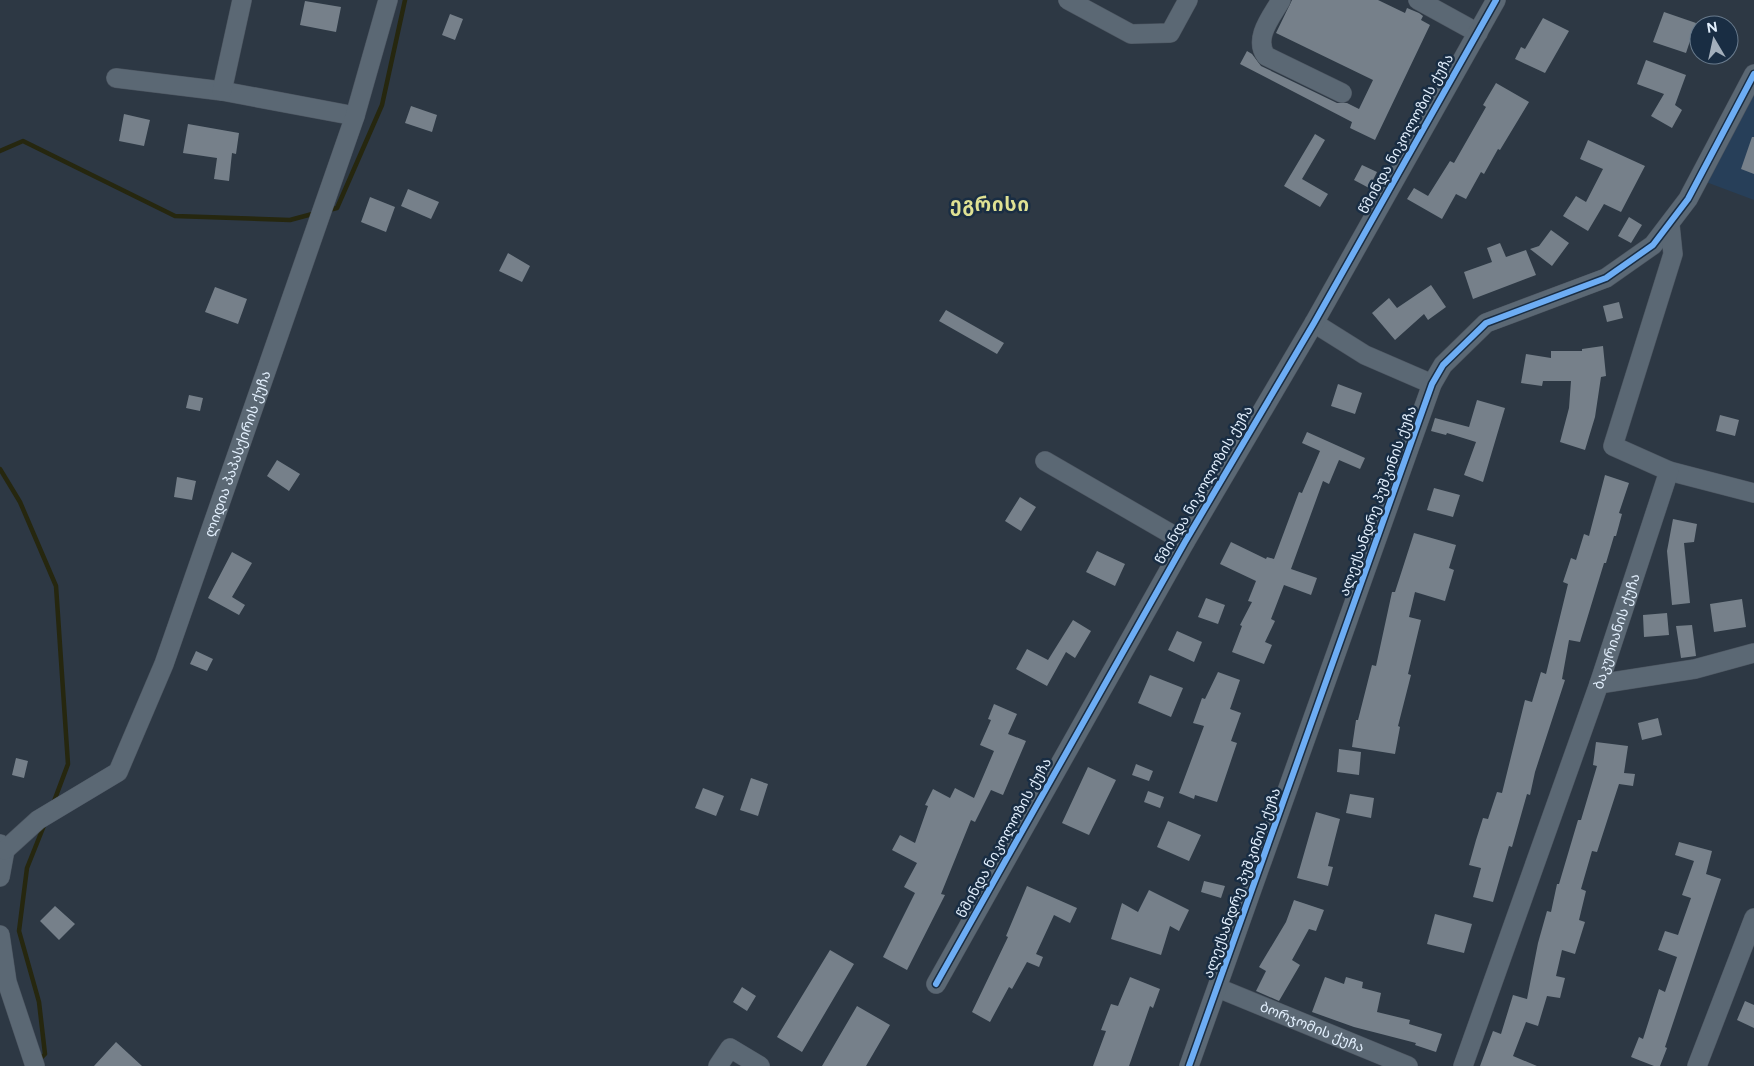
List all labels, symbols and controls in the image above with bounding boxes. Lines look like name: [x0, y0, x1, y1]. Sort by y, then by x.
north arrow: [1689, 15, 1739, 65]
text: N: [1705, 18, 1719, 37]
street label: წმინდა ნიკოლოზის ქუჩა: [1355, 51, 1457, 217]
district label: ეგრისი: [950, 193, 1030, 216]
street label: ლიდია პაპასქირის ქუჩა: [201, 368, 274, 539]
street label: წმინდა ნიკოლოზის ქუჩა: [1152, 403, 1256, 567]
street label: ალექსანდრე პუშკინის ქუჩა: [1336, 404, 1420, 598]
street label: ბაკურიანის ქუჩა: [1589, 571, 1643, 691]
street label: წმინდა ნიკოლოზის ქუჩა: [953, 755, 1055, 921]
street label: ალექსანდრე პუშკინის ქუჩა: [1200, 786, 1284, 980]
street label: ბორჯომის ქუჩა: [1258, 998, 1367, 1056]

